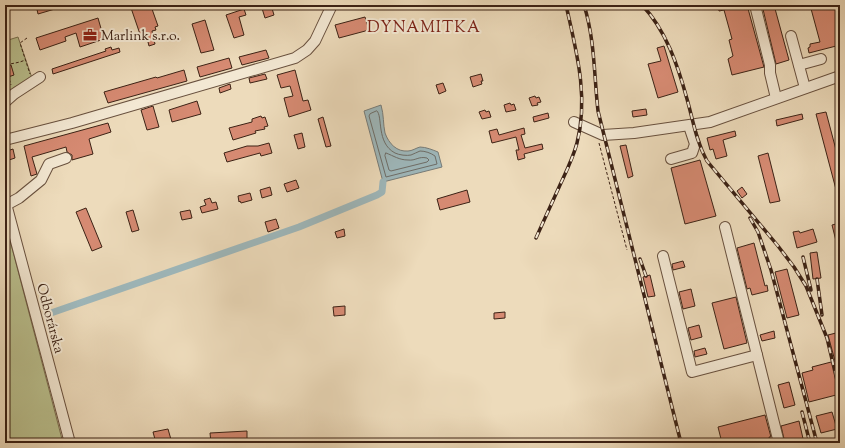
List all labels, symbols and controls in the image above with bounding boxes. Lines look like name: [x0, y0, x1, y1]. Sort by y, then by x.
district label: DYNAMITKA: [367, 17, 481, 40]
office icon: Marlink s.r.o.: [82, 27, 98, 43]
place label: Marlink s.r.o.: [101, 27, 180, 47]
street label: Odborárska: [30, 281, 68, 356]

